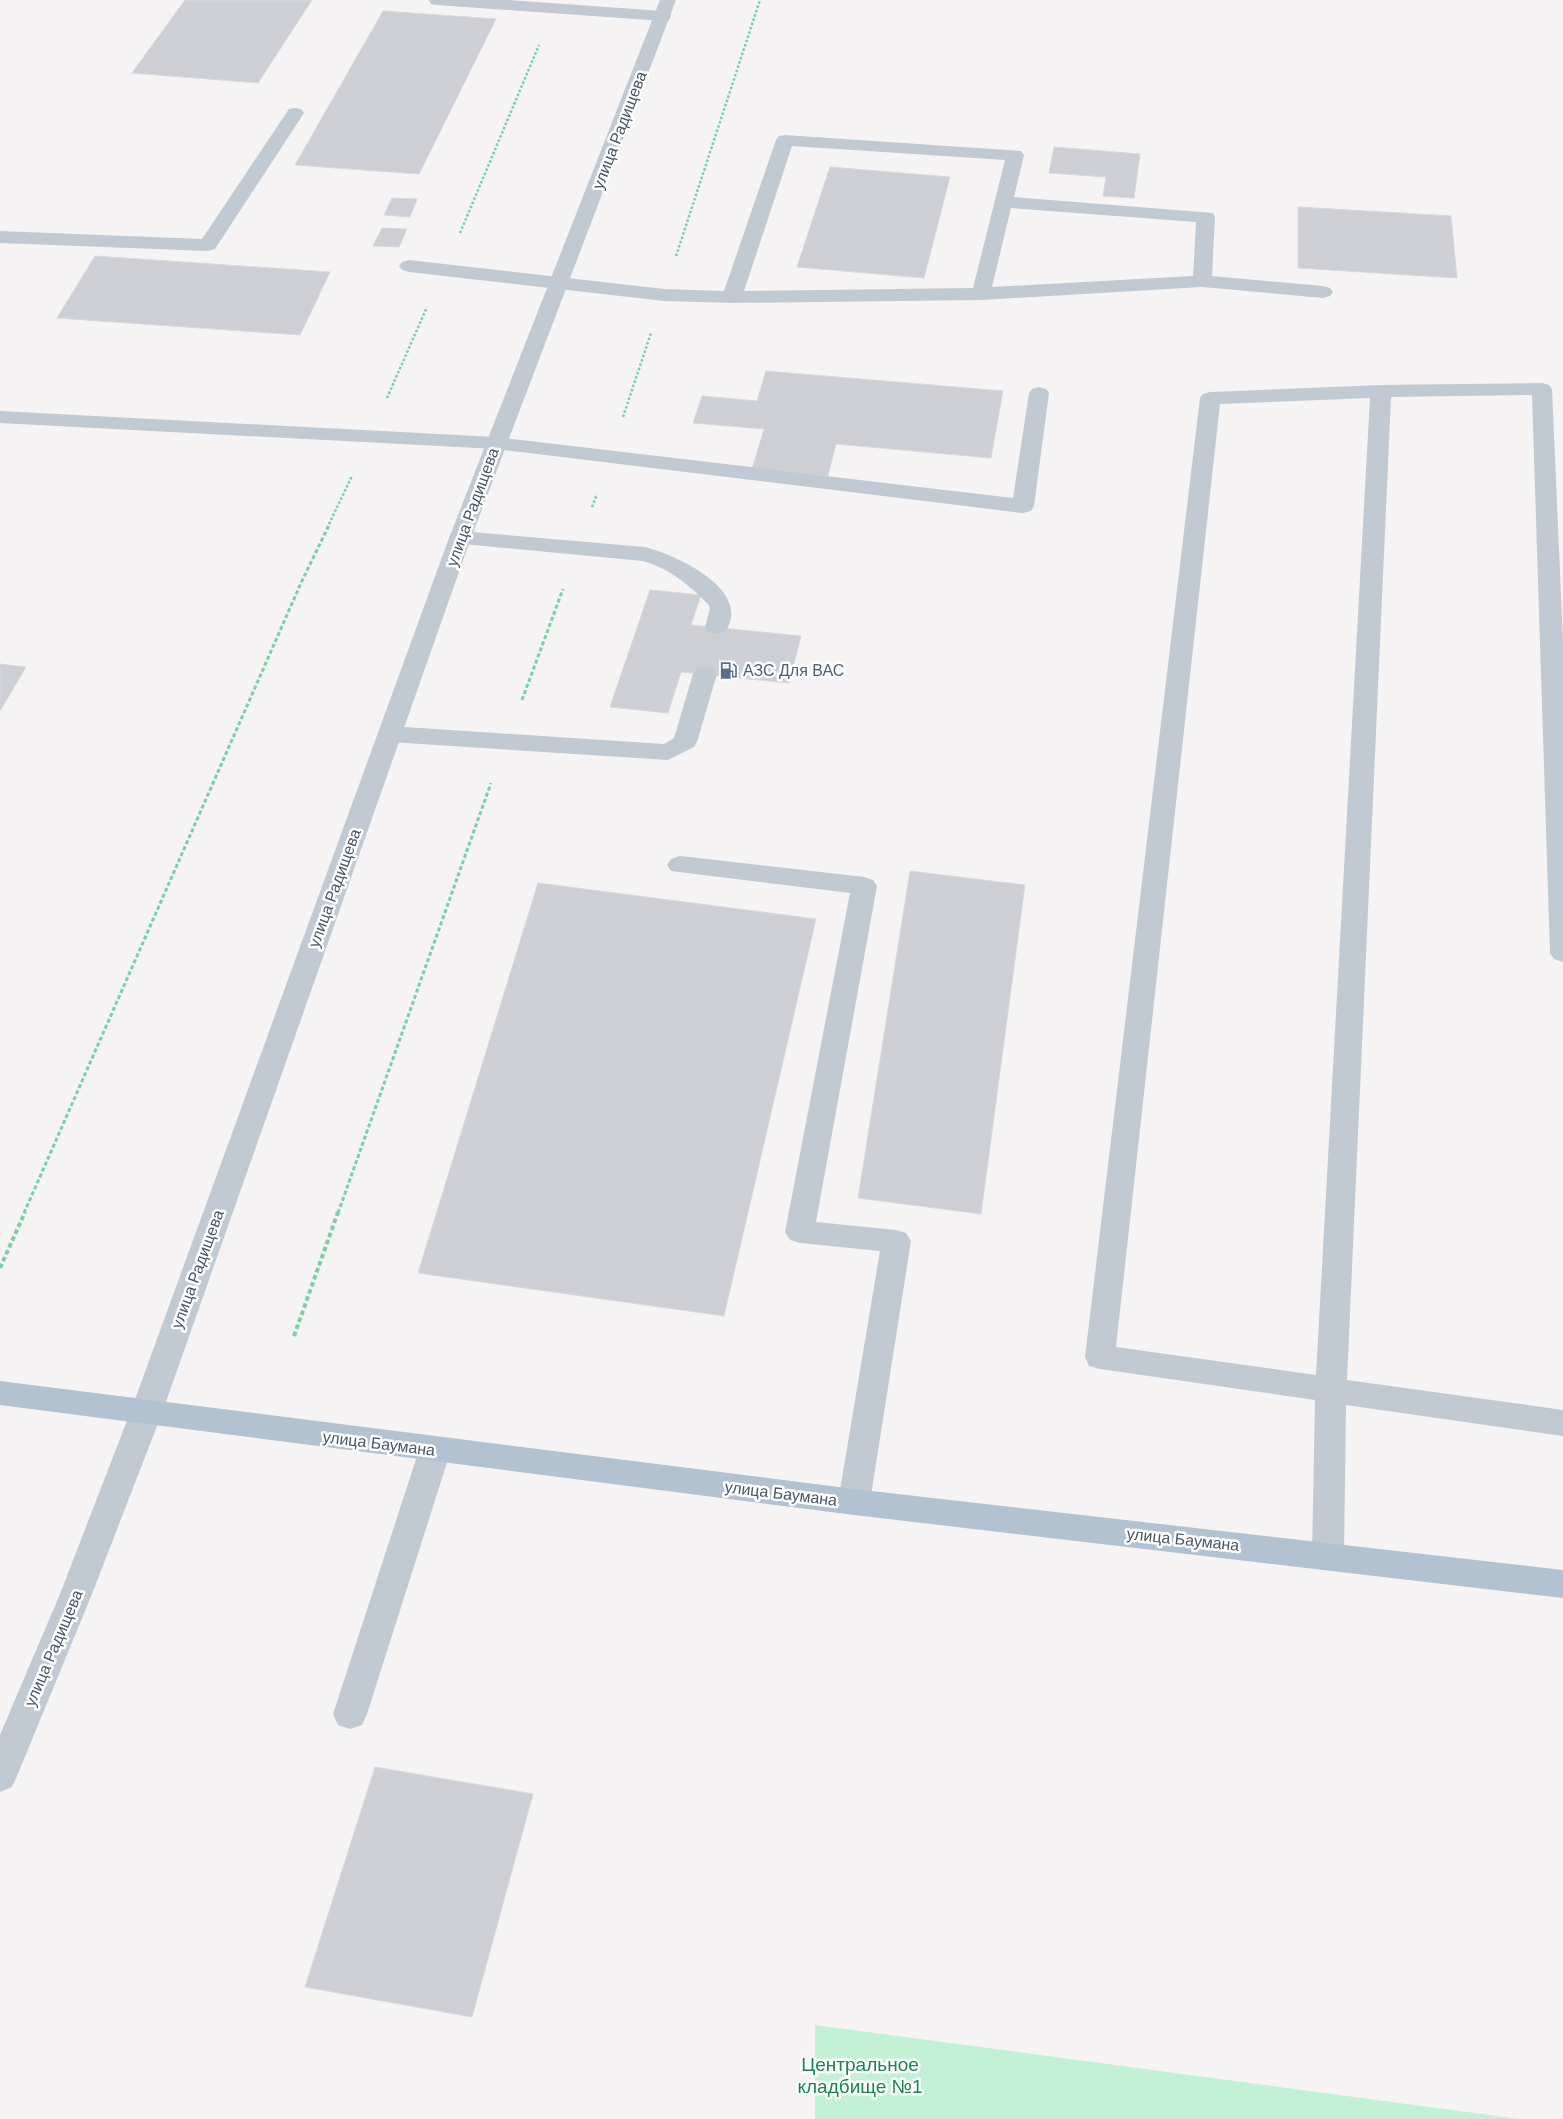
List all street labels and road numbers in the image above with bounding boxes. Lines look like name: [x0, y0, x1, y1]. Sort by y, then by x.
street label: улица Радищева: [589, 69, 650, 192]
street label: улица Радищева: [443, 446, 502, 569]
street label: улица Радищева: [305, 827, 364, 950]
street label: улица Радищева: [168, 1208, 227, 1331]
street label: улица Баумана: [322, 1428, 436, 1459]
street label: улица Баумана: [724, 1478, 838, 1509]
street label: улица Баумана: [1126, 1525, 1240, 1554]
street label: улица Радищева: [21, 1587, 86, 1709]

